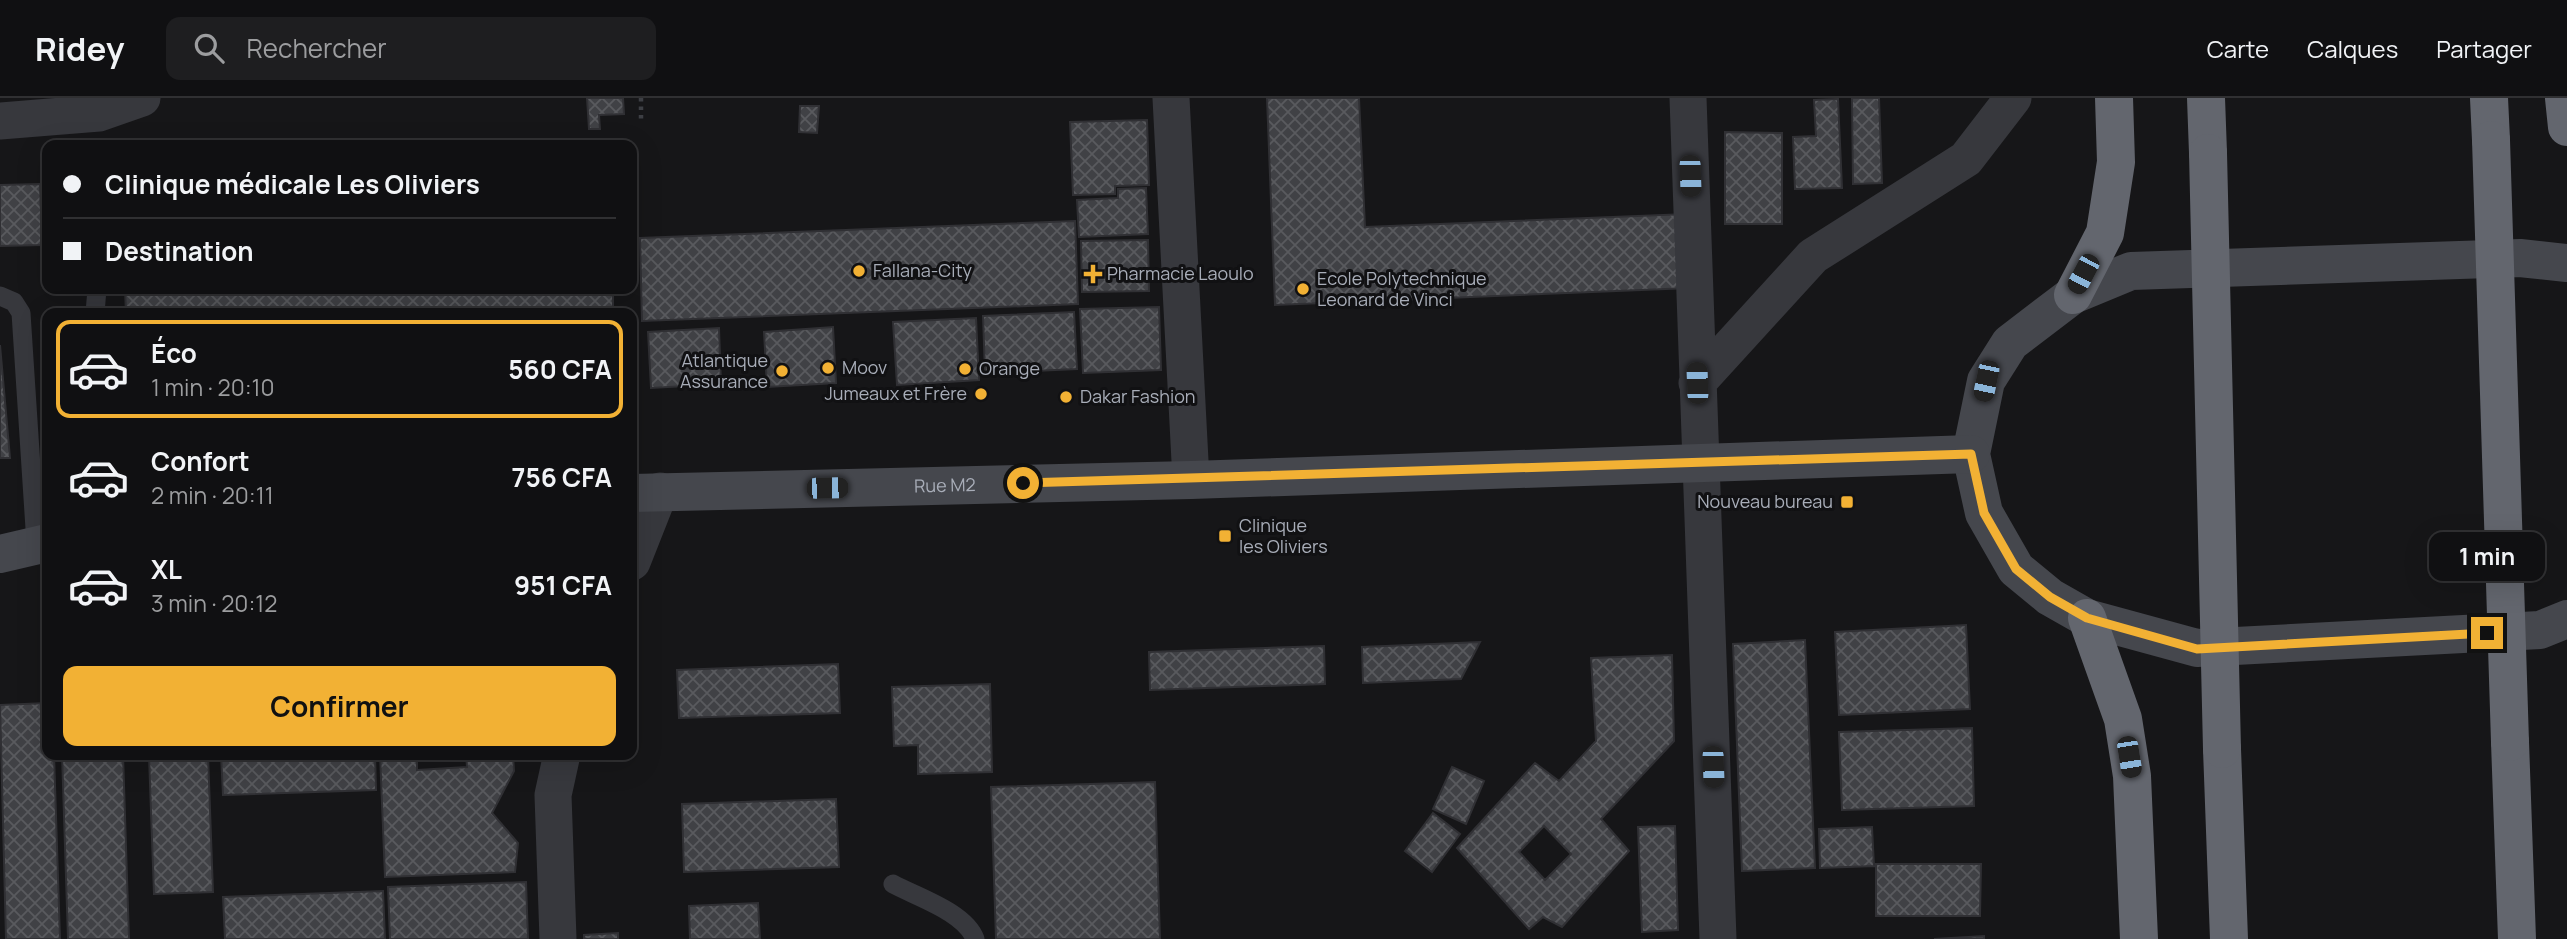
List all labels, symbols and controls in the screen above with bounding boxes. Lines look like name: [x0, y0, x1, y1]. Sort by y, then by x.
search box: [166, 17, 656, 80]
text: Ridey: [35, 26, 124, 71]
icon: search: [190, 29, 228, 67]
text: Rechercher: [246, 30, 387, 66]
text: Carte: [2207, 32, 2269, 65]
text: Calques: [2307, 32, 2398, 65]
text: Partager: [2436, 32, 2532, 65]
car: [1679, 155, 1702, 197]
text: Clinique médicale Les Oliviers: [105, 166, 480, 202]
text: Destination: [105, 233, 254, 269]
car: [2064, 251, 2103, 297]
place label: Fallana-City: [873, 258, 972, 282]
place label: Pharmacie Laoulo: [1107, 261, 1254, 285]
marker: Fallana-City: [851, 263, 867, 279]
marker: Pharmacie Laoulo: [1085, 266, 1101, 282]
place label: Ecole Polytechnique Leonard de Vinci: [1317, 266, 1487, 311]
marker: Ecole Polytechnique Leonard de Vinci: [1295, 281, 1311, 297]
text: Éco: [151, 335, 197, 371]
icon: car: [67, 338, 130, 401]
place label: Atlantique Assurance: [680, 348, 768, 393]
text: 560 CFA: [508, 351, 612, 387]
place label: Moov: [842, 355, 887, 379]
place label: Orange: [979, 356, 1040, 380]
car: [1972, 358, 2001, 404]
marker: Moov: [820, 360, 836, 376]
marker: Orange: [957, 361, 973, 377]
car: [1686, 362, 1709, 404]
marker: Atlantique Assurance: [774, 363, 790, 379]
text: 1 min · 20:10: [151, 371, 275, 403]
place label: Jumeaux et Frère: [824, 381, 967, 405]
place label: Dakar Fashion: [1080, 384, 1196, 408]
marker: Jumeaux et Frère: [973, 386, 989, 402]
marker: Dakar Fashion: [1058, 389, 1074, 405]
text: Confort: [151, 443, 250, 479]
icon: car: [67, 446, 130, 509]
text: 756 CFA: [512, 459, 612, 495]
route start: [1007, 467, 1039, 499]
street label: Rue M2: [914, 472, 976, 497]
car: [806, 477, 849, 499]
text: 2 min · 20:11: [151, 479, 274, 511]
place label: Nouveau bureau: [1697, 489, 1833, 513]
marker: Nouveau bureau: [1839, 494, 1855, 510]
place label: Clinique les Oliviers: [1239, 513, 1328, 558]
marker: Clinique les Oliviers: [1217, 528, 1233, 544]
callout: 1 min: [2429, 532, 2545, 580]
text: 1 min: [2459, 540, 2515, 572]
text: XL: [151, 551, 182, 587]
icon: car: [67, 554, 130, 617]
text: 951 CFA: [514, 567, 612, 603]
text: 3 min · 20:12: [151, 587, 277, 619]
route end: [2471, 617, 2503, 649]
button: Confirmer: [63, 666, 616, 746]
car: [2116, 735, 2143, 779]
car: [1702, 746, 1725, 788]

